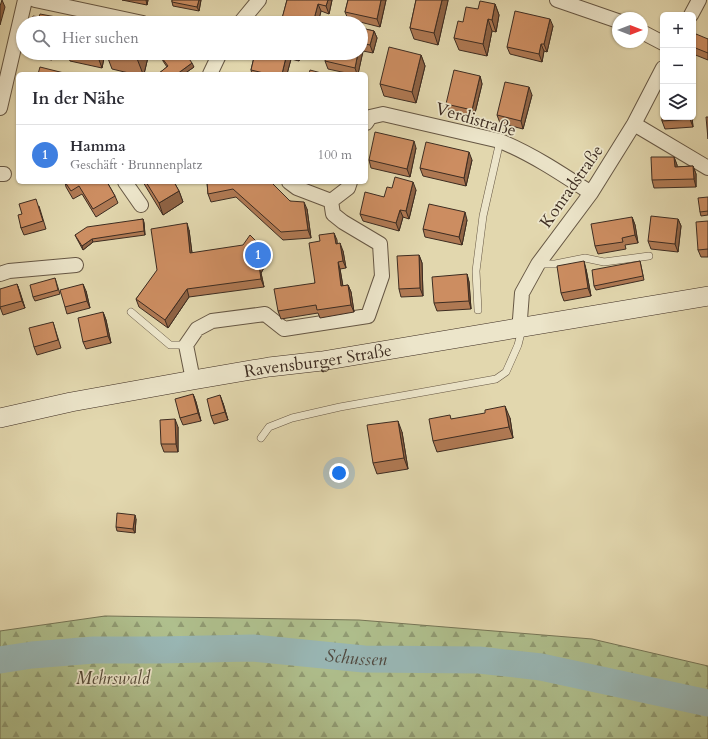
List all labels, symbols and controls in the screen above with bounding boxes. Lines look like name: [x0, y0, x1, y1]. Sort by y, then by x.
north arrow: [612, 12, 648, 48]
map controls: [660, 12, 696, 120]
button: +: [660, 12, 696, 48]
search box: [16, 16, 368, 60]
icon: search: [30, 27, 52, 49]
text: Hier suchen: [62, 28, 139, 48]
button: −: [660, 48, 696, 84]
button: layers: [660, 84, 696, 120]
text: In der Nähe: [32, 87, 125, 110]
street label: Verdistraße: [433, 97, 519, 142]
text: Hamma: [70, 136, 126, 156]
street label: Konradstraße: [534, 140, 609, 232]
text: 1: [42, 146, 48, 164]
text: 100 m: [318, 146, 352, 164]
text: Geschäft · Brunnenplatz: [70, 156, 202, 174]
pin: 1: [245, 240, 271, 270]
street label: Ravensburger Straße: [242, 338, 393, 383]
your location: [329, 463, 349, 483]
water label: Schussen: [324, 643, 387, 672]
park label: Mehrswald: [76, 667, 151, 690]

